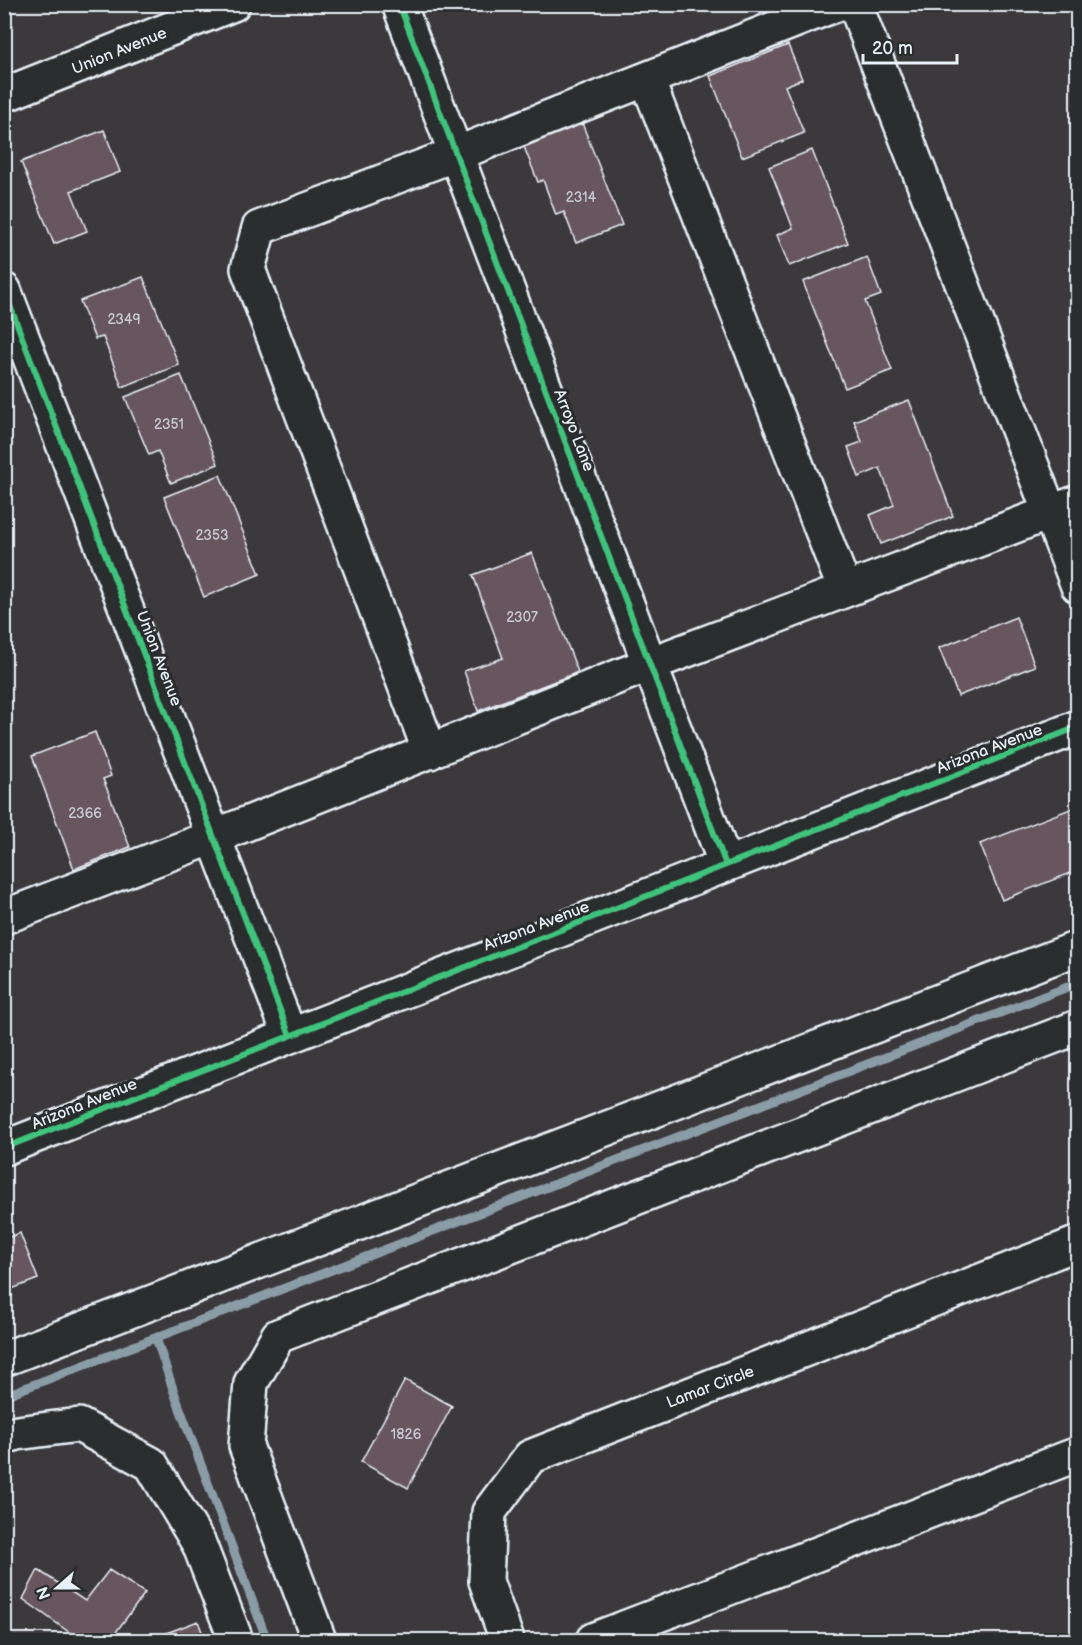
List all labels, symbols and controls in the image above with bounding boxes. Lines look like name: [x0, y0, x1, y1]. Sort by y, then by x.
street label: Union Avenue: [69, 24, 170, 79]
scale bar: [863, 27, 958, 65]
text: 20 m: [872, 38, 913, 59]
house number: 2314: [566, 189, 597, 206]
house number: 2349: [107, 311, 141, 328]
street label: Arroyo Lane: [549, 387, 598, 475]
house number: 2351: [154, 416, 184, 433]
house number: 2353: [195, 527, 229, 544]
street label: Union Avenue: [132, 608, 186, 709]
house number: 2307: [506, 609, 538, 626]
street label: Arizona Avenue: [934, 720, 1046, 778]
house number: 2366: [68, 805, 102, 822]
street label: Arizona Avenue: [481, 897, 593, 955]
street label: Arizona Avenue: [29, 1074, 140, 1134]
street label: Lamar Circle: [664, 1362, 757, 1413]
house number: 1826: [391, 1426, 422, 1443]
north arrow: [27, 1558, 87, 1618]
text: N: [33, 1584, 55, 1602]

